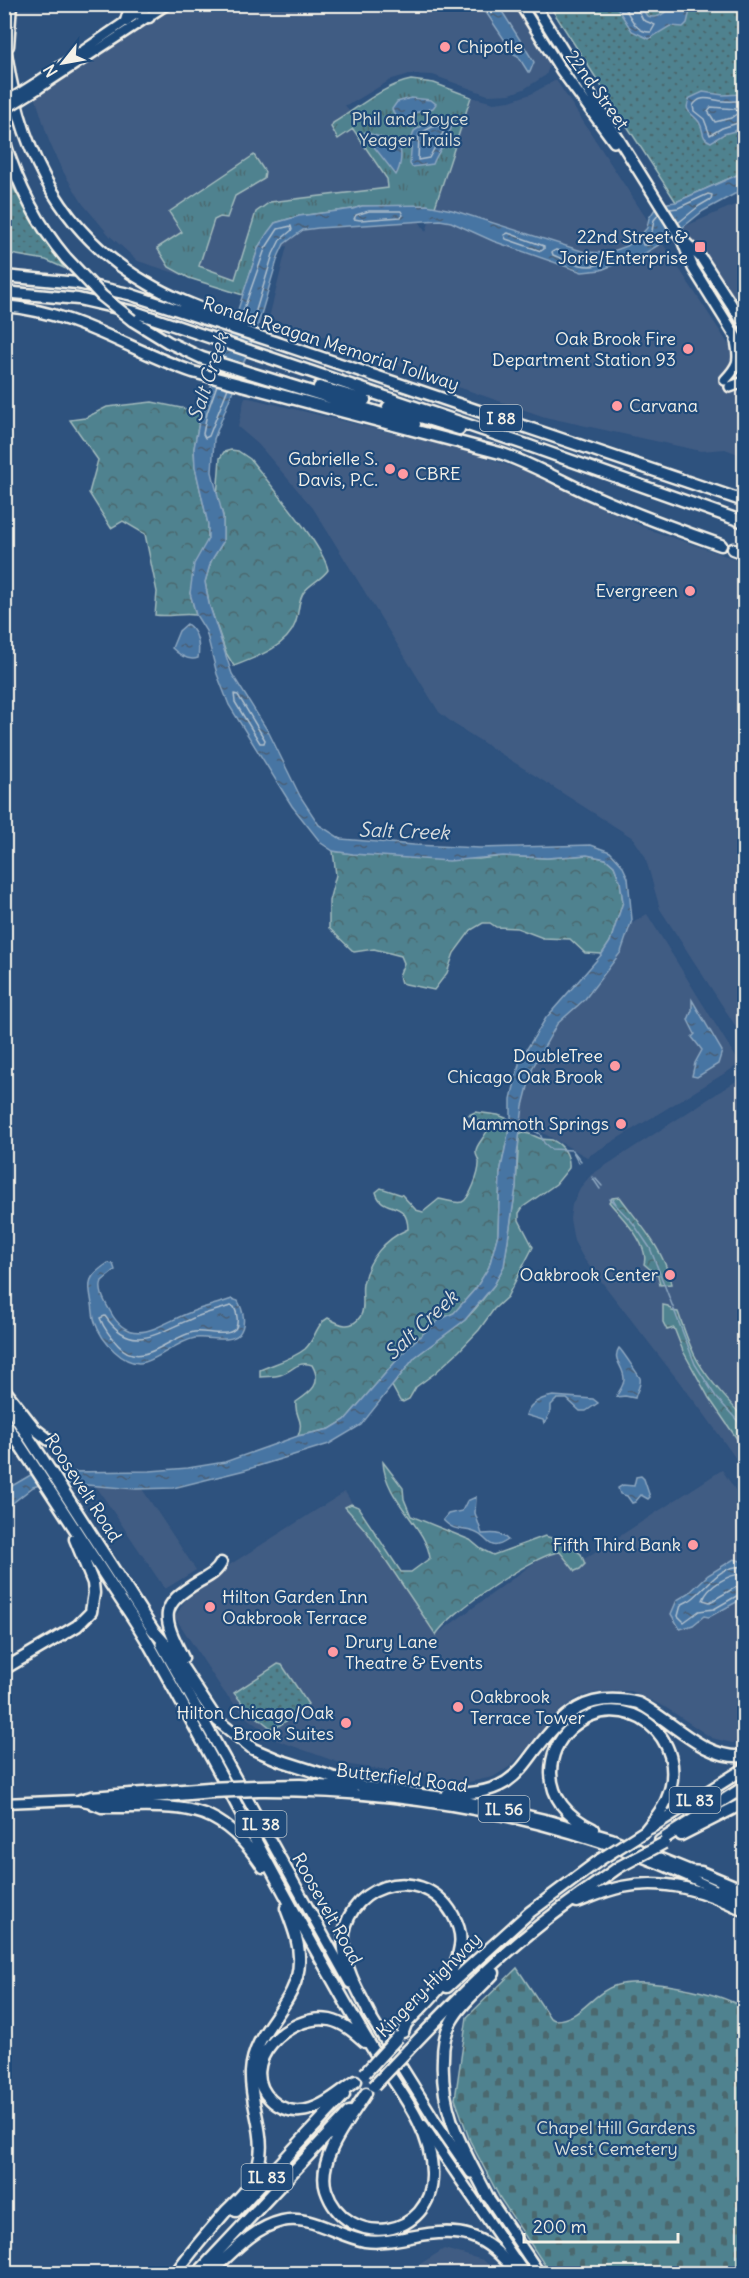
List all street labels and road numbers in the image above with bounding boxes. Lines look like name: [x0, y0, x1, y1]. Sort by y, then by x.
street label: 22nd Street: [561, 45, 634, 134]
street label: Ronald Reagan Memorial Tollway: [200, 291, 462, 396]
road number: I 88: [480, 405, 522, 431]
street label: Roosevelt Road: [40, 1429, 127, 1547]
street label: Butterfield Road: [335, 1758, 469, 1797]
road number: IL 83: [670, 1787, 720, 1813]
road number: IL 56: [478, 1796, 530, 1822]
road number: IL 38: [236, 1811, 286, 1837]
street label: Roosevelt Road: [287, 1849, 368, 1969]
street label: Kingery Highway: [371, 1927, 486, 2042]
road number: IL 83: [242, 2164, 292, 2190]

